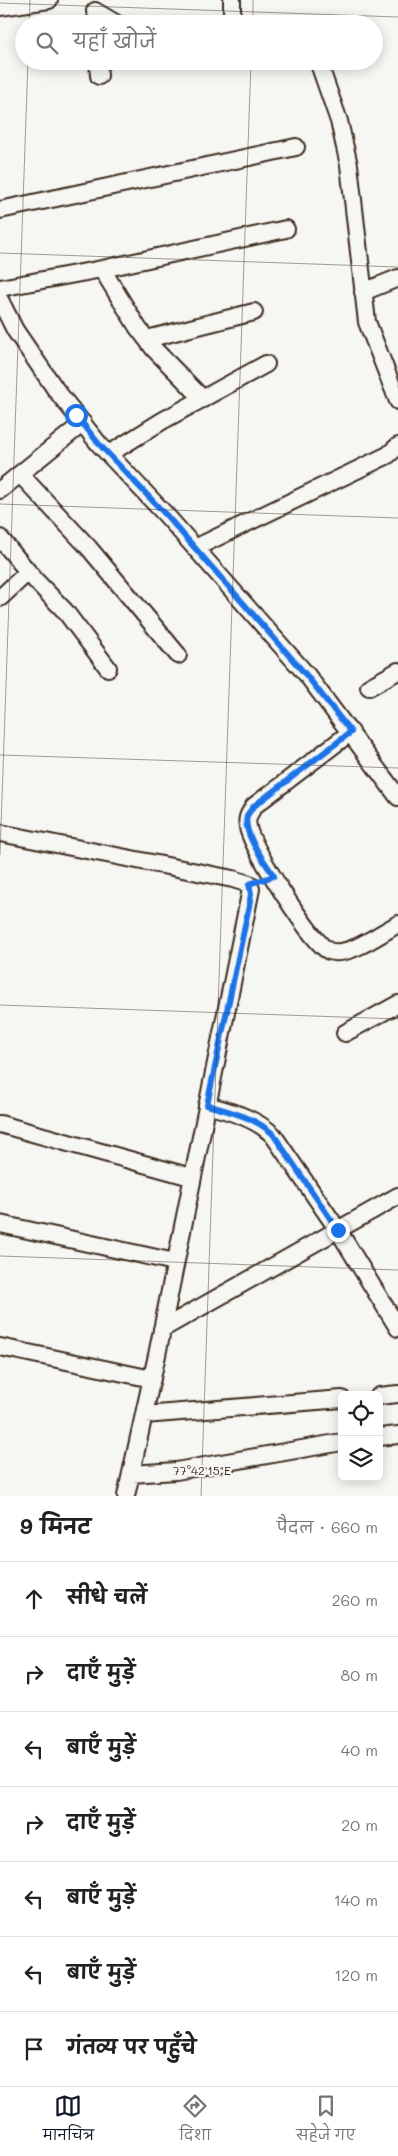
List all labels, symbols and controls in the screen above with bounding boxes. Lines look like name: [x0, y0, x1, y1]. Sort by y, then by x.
search box: [15, 15, 383, 70]
text: यहाँ खोजें: [73, 28, 156, 53]
icon: search: [33, 29, 61, 57]
route start: [65, 404, 88, 427]
route end: [327, 1219, 350, 1242]
map controls: [338, 1391, 383, 1481]
button: locate: [338, 1391, 383, 1436]
button: layers: [338, 1436, 383, 1481]
text: 77°42'15"E: [173, 1462, 231, 1478]
text: 9 मिनट: [20, 1512, 91, 1539]
text: पैदल · 660 m: [277, 1516, 378, 1537]
text: सीधे चलें: [67, 1584, 147, 1609]
icon: ahead: [20, 1585, 48, 1613]
text: 260 m: [332, 1589, 378, 1610]
text: दाएँ मुड़ें: [67, 1659, 135, 1684]
icon: right: [20, 1660, 48, 1688]
text: 80 m: [341, 1664, 378, 1685]
text: बाएँ मुड़ें: [67, 1734, 136, 1759]
icon: left: [20, 1735, 48, 1763]
text: 40 m: [341, 1739, 378, 1760]
text: दाएँ मुड़ें: [67, 1809, 135, 1834]
icon: right: [20, 1810, 48, 1838]
text: 20 m: [341, 1814, 378, 1835]
text: बाएँ मुड़ें: [67, 1884, 136, 1909]
icon: left: [20, 1885, 48, 1913]
text: 140 m: [334, 1889, 378, 1910]
text: बाएँ मुड़ें: [67, 1959, 136, 1984]
icon: left: [20, 1960, 48, 1988]
text: 120 m: [334, 1964, 378, 1985]
text: गंतव्य पर पहुँचे: [67, 2034, 196, 2059]
icon: arrive: [20, 2035, 48, 2063]
tab: मानचित्र: [43, 2092, 94, 2151]
tab: दिशा: [179, 2092, 211, 2151]
tab: सहेजे गए: [296, 2092, 355, 2151]

